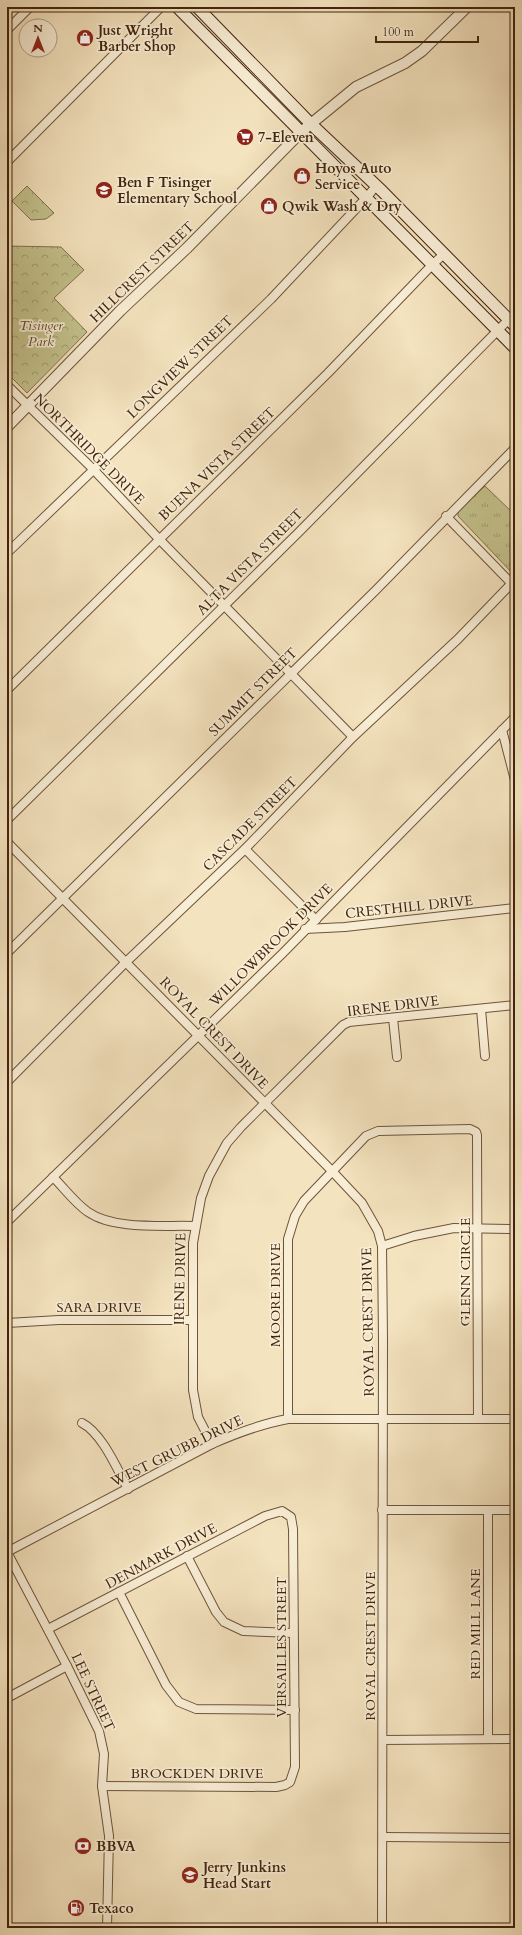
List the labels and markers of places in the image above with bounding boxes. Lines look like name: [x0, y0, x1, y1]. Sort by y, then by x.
place label: Just Wright Barber Shop: [96, 21, 176, 56]
shop icon: Just Wright Barber Shop: [75, 28, 95, 48]
supermarket icon: 7-Eleven: [235, 127, 255, 147]
place label: 7-Eleven: [258, 128, 314, 147]
place label: Hoyos Auto Service: [315, 159, 391, 194]
shop icon: Hoyos Auto Service: [292, 166, 312, 186]
place label: Ben F Tisinger Elementary School: [117, 173, 237, 208]
school or university icon: Ben F Tisinger Elementary School: [94, 180, 114, 200]
shop icon: Qwik Wash & Dry: [259, 196, 279, 216]
place label: Qwik Wash & Dry: [282, 197, 402, 216]
bank icon: BBVA: [73, 1836, 93, 1856]
place label: BBVA: [96, 1837, 136, 1856]
place label: Jerry Junkins Head Start: [201, 1858, 286, 1893]
school or university icon: Jerry Junkins Head Start: [180, 1865, 200, 1885]
fuel station icon: Texaco: [66, 1898, 86, 1918]
place label: Texaco: [89, 1899, 134, 1918]

